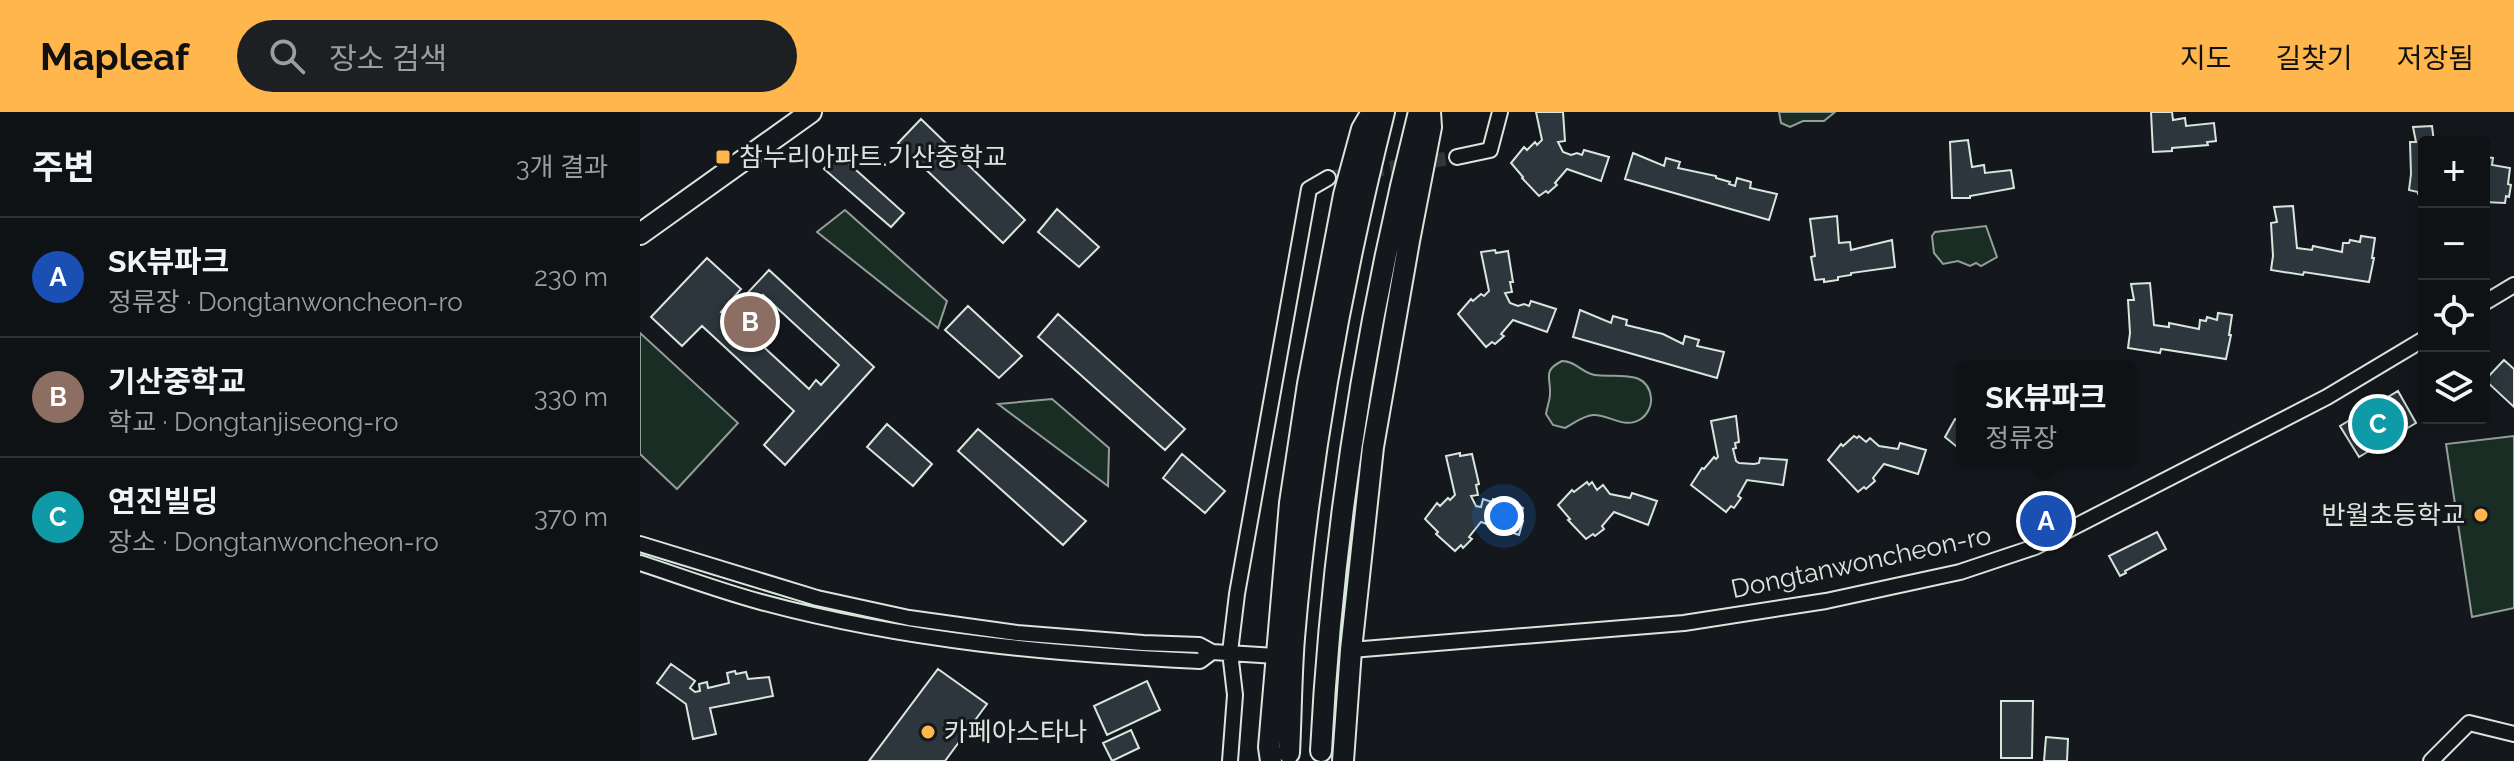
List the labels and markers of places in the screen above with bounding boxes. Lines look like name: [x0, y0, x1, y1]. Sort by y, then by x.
place label: 참누리아파트.기산중학교: [739, 142, 1007, 172]
marker: 참누리아파트.기산중학교: [714, 148, 732, 166]
pin: B: [724, 292, 776, 352]
pin: C: [2352, 394, 2404, 454]
pin: A: [2020, 491, 2072, 551]
place label: 반월초등학교: [2321, 500, 2465, 530]
marker: 반월초등학교: [2472, 506, 2490, 524]
place label: 카페아스타나: [944, 717, 1088, 747]
marker: 카페아스타나: [919, 723, 937, 741]

